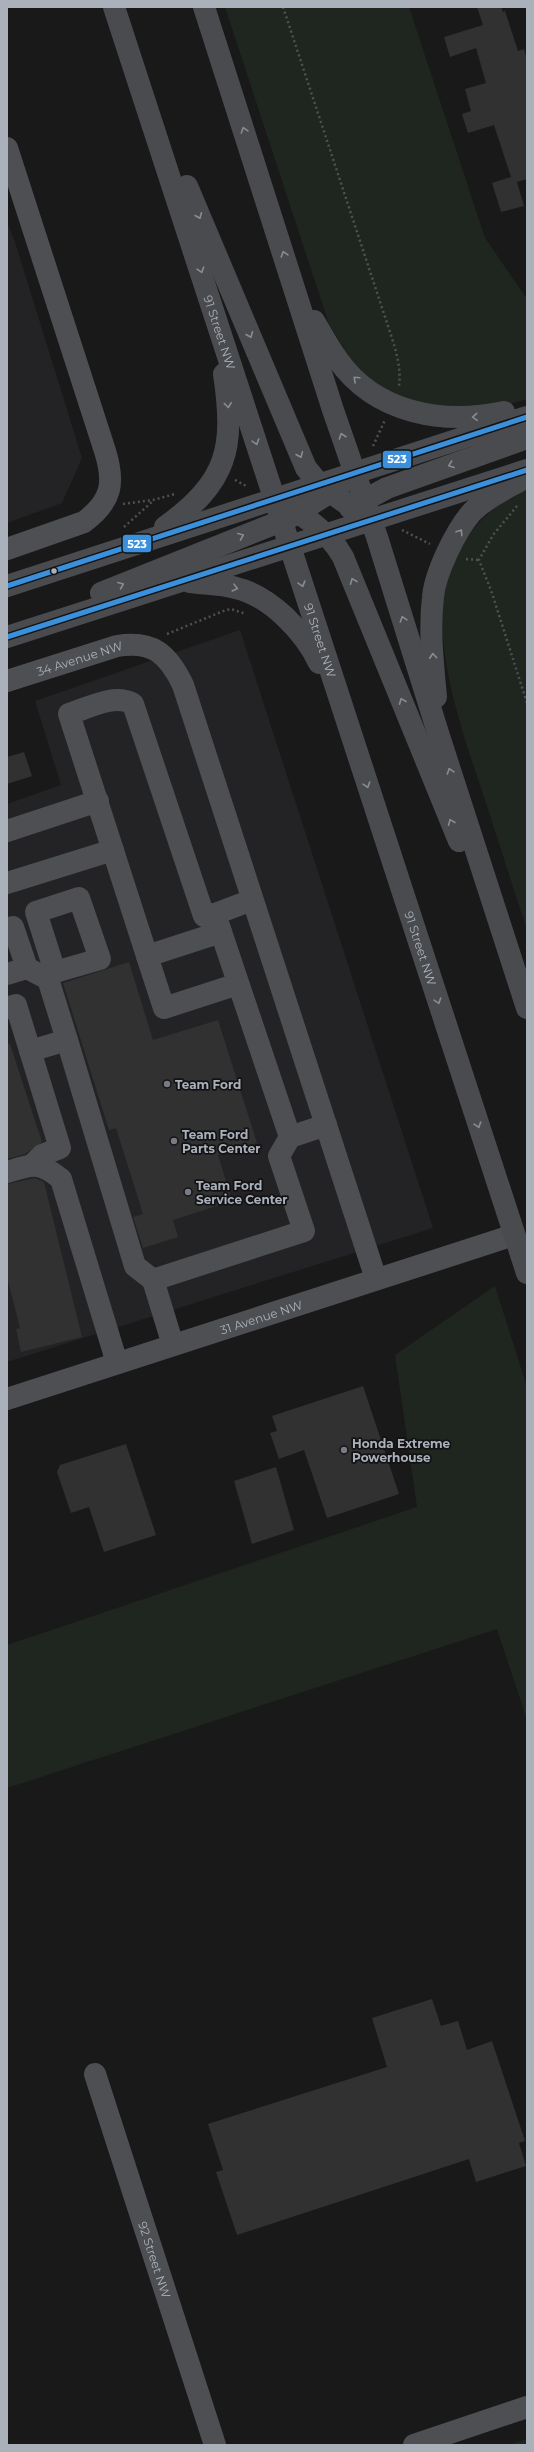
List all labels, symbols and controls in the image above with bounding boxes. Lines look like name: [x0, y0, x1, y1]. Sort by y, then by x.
one-way arrow: [240, 127, 249, 134]
one-way arrow: [195, 212, 203, 219]
one-way arrow: [280, 250, 289, 257]
one-way arrow: [196, 267, 205, 274]
street label: 91 Street NW: [201, 293, 239, 371]
one-way arrow: [245, 331, 253, 339]
one-way arrow: [353, 376, 361, 384]
one-way arrow: [223, 402, 232, 408]
one-way arrow: [472, 412, 478, 421]
one-way arrow: [338, 433, 347, 440]
one-way arrow: [251, 438, 260, 445]
line badge: 523: [382, 450, 412, 469]
one-way arrow: [296, 452, 304, 459]
text: 523: [387, 452, 407, 466]
one-way arrow: [447, 461, 454, 469]
one-way arrow: [455, 529, 462, 536]
one-way arrow: [238, 533, 245, 541]
line badge: 523: [122, 534, 152, 553]
text: 523: [127, 537, 147, 551]
unlabelled marker: [49, 566, 59, 576]
one-way arrow: [349, 577, 357, 584]
one-way arrow: [297, 580, 306, 587]
one-way arrow: [117, 582, 124, 590]
one-way arrow: [232, 584, 238, 592]
street label: 91 Street NW: [301, 601, 340, 679]
one-way arrow: [399, 616, 408, 623]
street label: 34 Avenue NW: [35, 637, 124, 679]
one-way arrow: [428, 653, 437, 659]
one-way arrow: [399, 698, 407, 706]
one-way arrow: [446, 768, 455, 775]
one-way arrow: [362, 781, 371, 788]
one-way arrow: [447, 818, 455, 825]
street label: 91 Street NW: [402, 909, 440, 987]
one-way arrow: [433, 998, 442, 1005]
place label: Team Ford: [175, 1077, 241, 1092]
marker: Team Ford: [162, 1079, 172, 1089]
one-way arrow: [474, 1121, 482, 1128]
place label: Team Ford Parts Center: [182, 1127, 260, 1156]
marker: Team Ford Parts Center: [169, 1136, 179, 1146]
place label: Team Ford Service Center: [196, 1178, 287, 1207]
marker: Team Ford Service Center: [183, 1187, 193, 1197]
street label: 31 Avenue NW: [218, 1297, 304, 1337]
place label: Honda Extreme Powerhouse: [352, 1436, 451, 1465]
marker: Honda Extreme Powerhouse: [339, 1445, 349, 1455]
street label: 92 Street NW: [136, 2219, 174, 2300]

